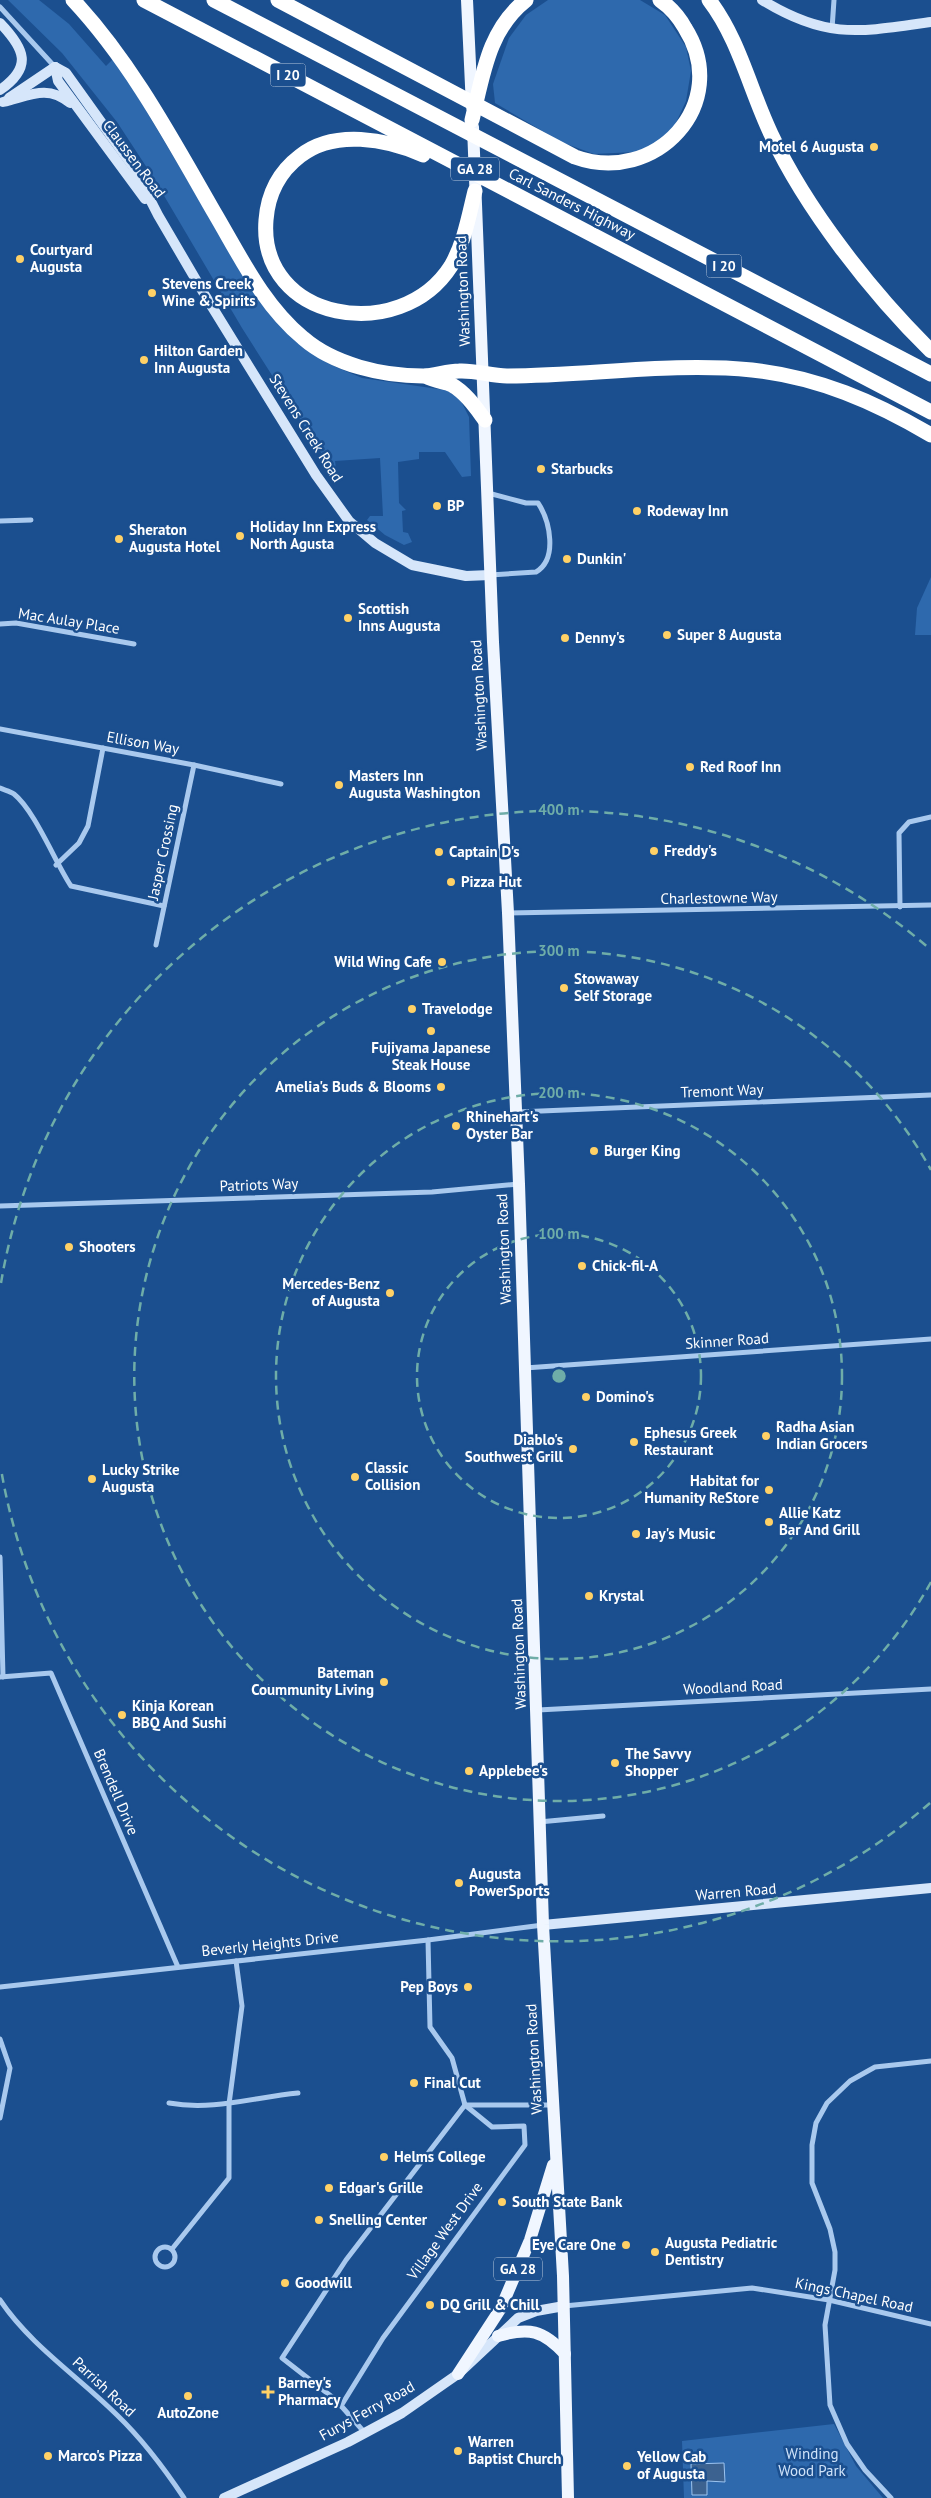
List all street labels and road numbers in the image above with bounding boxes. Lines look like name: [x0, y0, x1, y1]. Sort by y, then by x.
road number: I 20: [270, 64, 306, 86]
street label: Claussen Road: [99, 116, 170, 201]
road number: GA 28: [451, 157, 499, 180]
street label: Carl Sanders Highway: [506, 163, 639, 244]
street label: Washington Road: [451, 235, 474, 347]
road number: I 20: [706, 255, 742, 278]
street label: Stevens Creek Road: [265, 370, 347, 486]
street label: Mac Aulay Place: [17, 603, 121, 638]
street label: Washington Road: [466, 639, 491, 751]
street label: Ellison Way: [105, 727, 181, 758]
street label: Jasper Crossing: [143, 802, 182, 902]
street label: Charlestowne Way: [660, 887, 778, 908]
street label: Tremont Way: [680, 1080, 764, 1101]
street label: Patriots Way: [219, 1174, 299, 1195]
street label: Washington Road: [492, 1193, 515, 1305]
street label: Skinner Road: [684, 1328, 770, 1353]
street label: Washington Road: [507, 1598, 530, 1710]
street label: Woodland Road: [683, 1674, 783, 1699]
street label: Brendell Drive: [90, 1746, 143, 1838]
street label: Warren Road: [695, 1879, 777, 1904]
street label: Beverly Heights Drive: [200, 1927, 339, 1960]
street label: Washington Road: [521, 2003, 546, 2115]
street label: Village West Drive: [402, 2178, 487, 2284]
road number: GA 28: [494, 2258, 542, 2280]
street label: Kings Chapel Road: [794, 2273, 915, 2316]
street label: Parrish Road: [69, 2352, 140, 2421]
street label: Furys Ferry Road: [316, 2377, 418, 2445]

